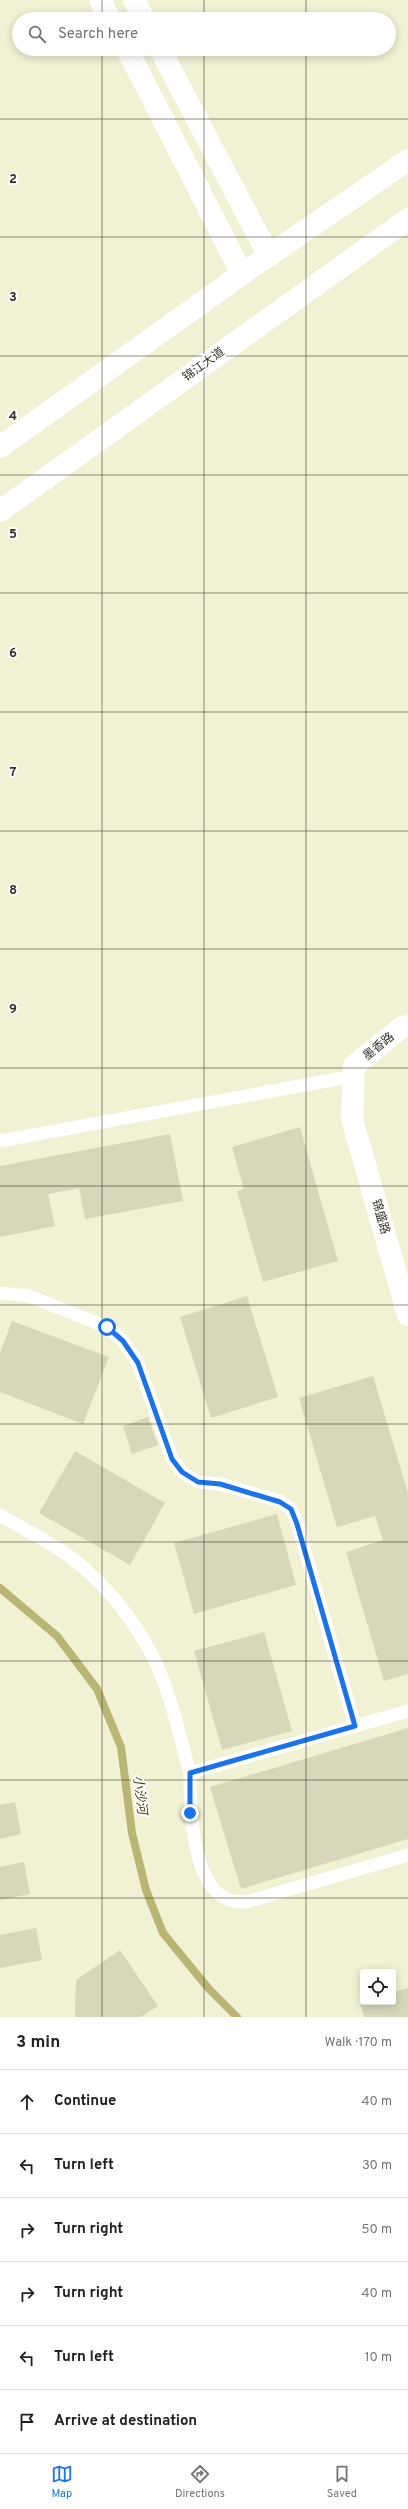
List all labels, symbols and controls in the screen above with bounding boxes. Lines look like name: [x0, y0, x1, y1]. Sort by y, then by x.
search box: [12, 12, 396, 56]
icon: search: [26, 23, 48, 45]
text: Search here: [58, 25, 138, 44]
text: 2: [9, 172, 17, 188]
text: 3: [9, 290, 17, 306]
street label: 锦江大道: [180, 344, 228, 386]
text: 4: [9, 409, 17, 425]
text: 5: [9, 527, 17, 543]
text: 6: [9, 646, 17, 662]
text: 7: [10, 765, 17, 781]
text: 8: [9, 883, 17, 899]
text: 9: [9, 1002, 17, 1018]
street label: 墨香路: [360, 1029, 398, 1065]
street label: 锦盛路: [367, 1197, 393, 1237]
route start: [98, 1318, 116, 1336]
water label: 小沙河: [129, 1775, 150, 1818]
route end: [181, 1804, 199, 1822]
map controls: [360, 1969, 396, 2005]
button: locate: [360, 1969, 396, 2005]
text: 3 min: [16, 2032, 60, 2054]
text: Walk · 170 m: [325, 2035, 392, 2051]
icon: ahead: [16, 2091, 38, 2113]
text: Continue: [54, 2092, 116, 2111]
text: 40 m: [362, 2094, 392, 2110]
icon: left: [16, 2155, 38, 2177]
text: Turn left: [54, 2156, 114, 2175]
text: 30 m: [362, 2158, 392, 2174]
icon: right: [16, 2219, 38, 2241]
text: Turn right: [54, 2220, 123, 2239]
text: 50 m: [362, 2222, 392, 2238]
icon: right: [16, 2283, 38, 2305]
text: Turn right: [54, 2284, 123, 2303]
text: 40 m: [362, 2286, 392, 2302]
icon: left: [16, 2347, 38, 2369]
text: Turn left: [54, 2348, 114, 2367]
text: 10 m: [365, 2350, 392, 2366]
icon: arrive: [16, 2411, 38, 2433]
text: Arrive at destination: [54, 2412, 197, 2431]
tab: Map: [51, 2463, 73, 2501]
tab: Directions: [175, 2463, 225, 2501]
tab: Saved: [327, 2463, 357, 2501]

